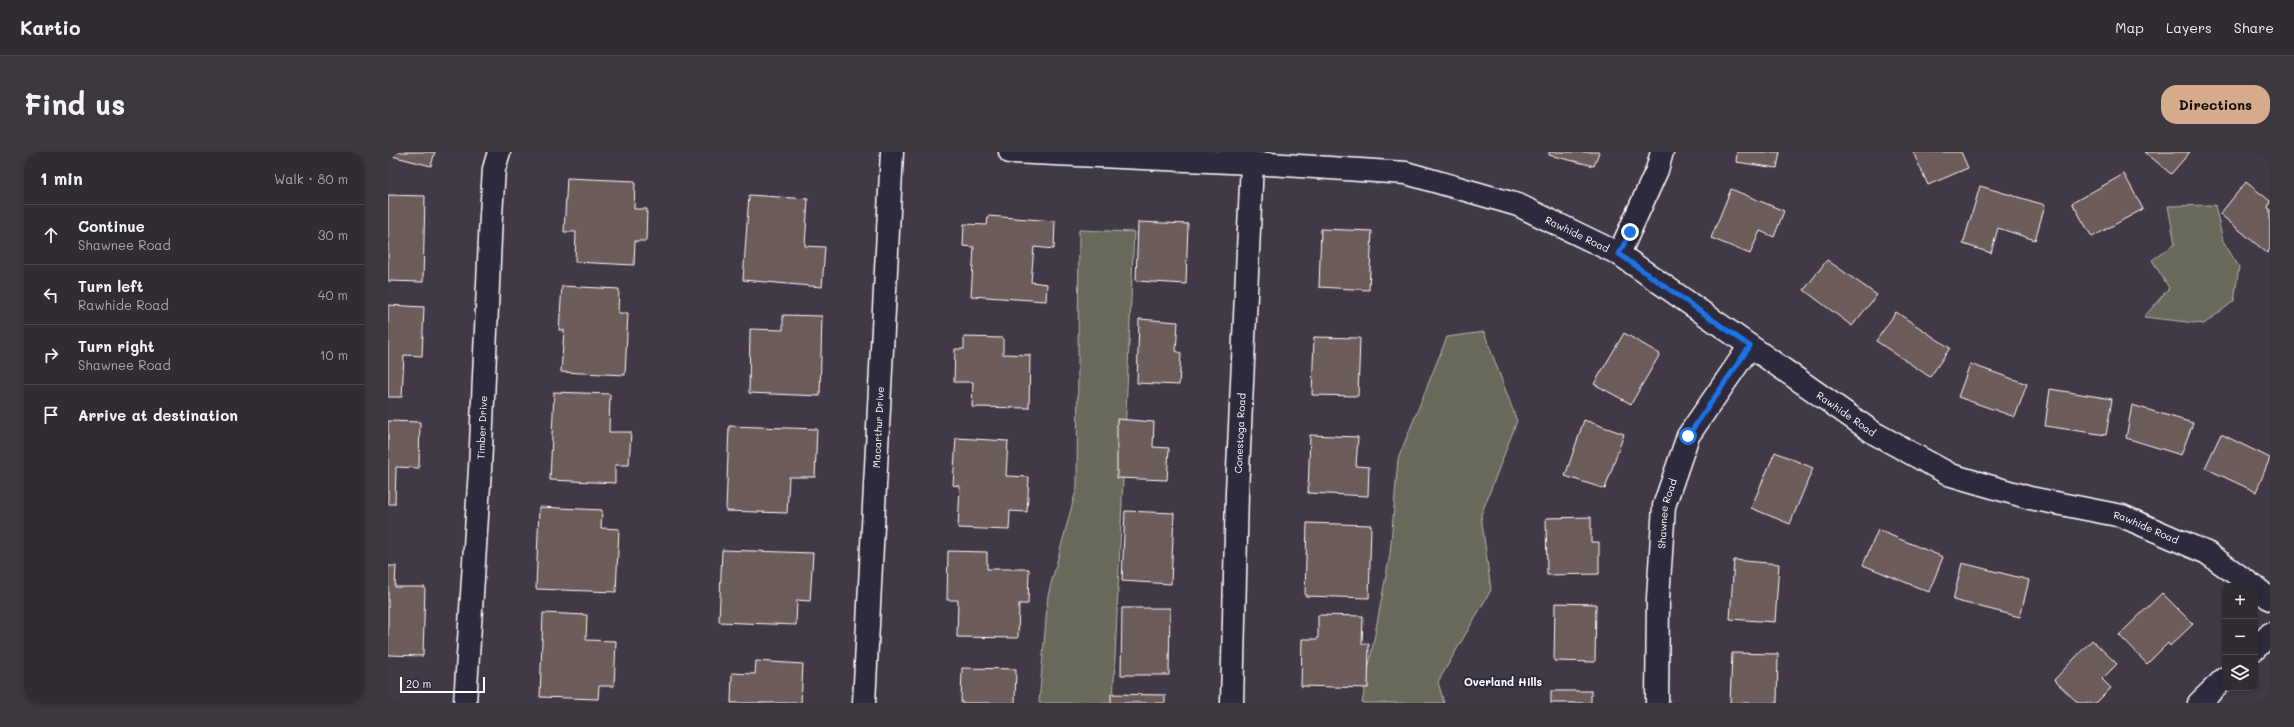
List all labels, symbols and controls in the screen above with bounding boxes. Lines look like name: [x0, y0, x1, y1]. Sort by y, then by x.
text: Kartio: [20, 15, 80, 40]
text: Map: [2115, 18, 2144, 37]
text: Layers: [2166, 18, 2212, 37]
text: Share: [2234, 18, 2274, 37]
button: Directions: [2161, 85, 2270, 124]
text: Find us: [24, 86, 125, 122]
text: 1 min: [40, 167, 83, 189]
text: Walk · 80 m: [274, 170, 348, 187]
street label: Rawhide Road: [1543, 212, 1612, 255]
text: Continue: [78, 216, 145, 236]
route end: [1621, 223, 1639, 241]
icon: ahead: [40, 224, 62, 246]
text: 30 m: [318, 226, 348, 243]
text: Shawnee Road: [78, 236, 171, 253]
text: Turn left: [78, 276, 143, 296]
icon: left: [40, 284, 62, 306]
text: 40 m: [318, 286, 348, 303]
text: Rawhide Road: [78, 296, 169, 313]
text: Turn right: [78, 336, 155, 356]
icon: right: [40, 344, 62, 366]
text: 10 m: [320, 346, 348, 363]
text: Shawnee Road: [78, 356, 171, 373]
street label: Macarthur Drive: [869, 386, 887, 468]
street label: Rawhide Road: [1814, 388, 1879, 439]
street label: Conestoga Road: [1231, 393, 1249, 474]
street label: Timber Drive: [473, 395, 490, 460]
icon: arrive: [40, 404, 62, 426]
text: Arrive at destination: [78, 405, 238, 425]
route start: [1679, 427, 1697, 445]
street label: Shawnee Road: [1654, 477, 1680, 549]
street label: Rawhide Road: [2112, 507, 2181, 547]
map controls: [2222, 583, 2258, 691]
button: +: [2222, 583, 2258, 619]
button: −: [2222, 619, 2258, 655]
button: layers: [2222, 655, 2258, 691]
district label: Overland Hills: [1464, 674, 1543, 689]
scale bar: [400, 675, 485, 694]
text: 20 m: [406, 676, 431, 691]

